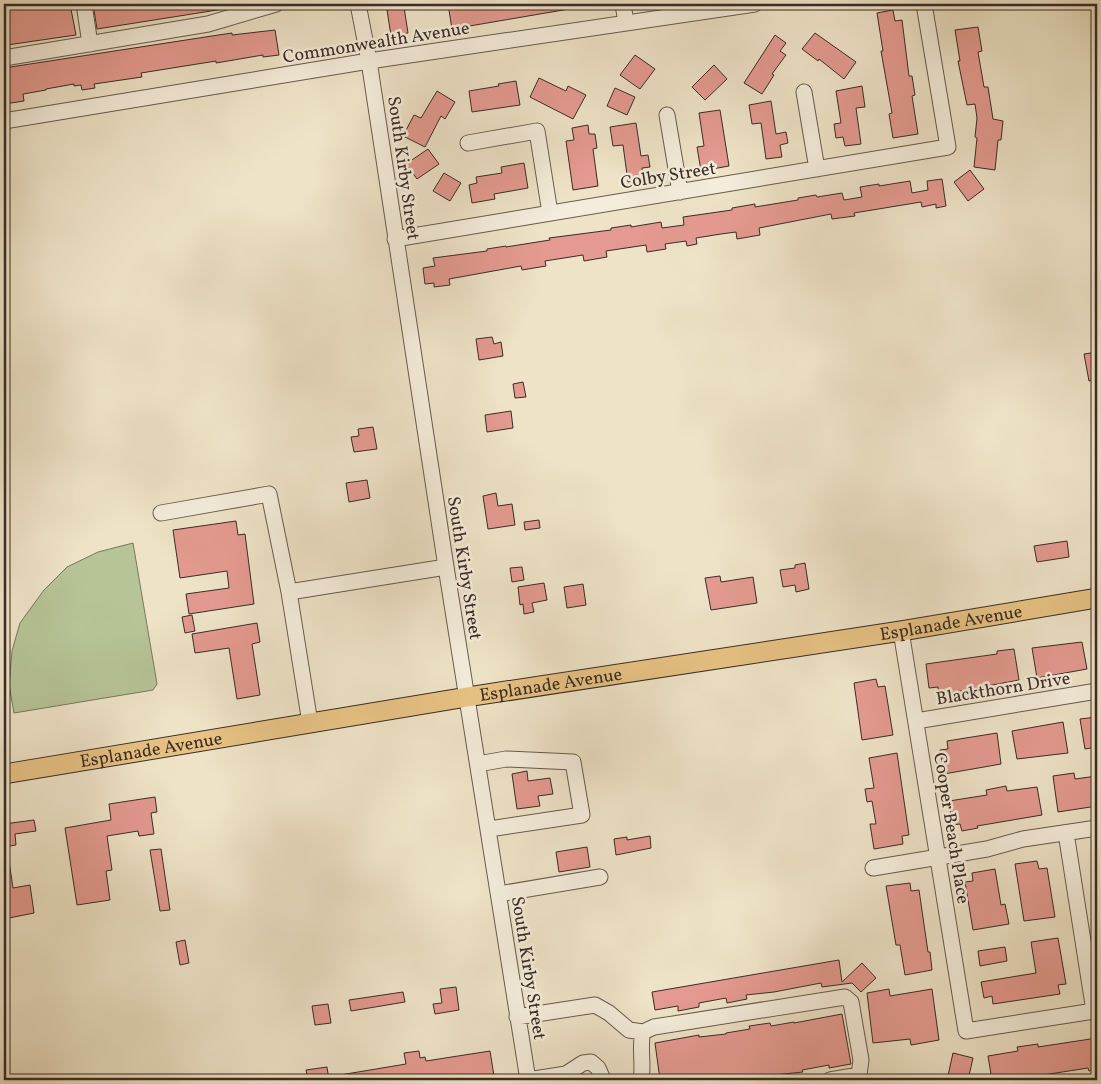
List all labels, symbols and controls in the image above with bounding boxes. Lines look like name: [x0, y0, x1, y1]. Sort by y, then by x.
street label: Commonwealth Avenue: [281, 16, 472, 71]
street label: South Kirby Street: [380, 95, 425, 242]
street label: Colby Street: [619, 157, 718, 196]
street label: South Kirby Street: [440, 495, 487, 642]
street label: Esplanade Avenue: [878, 600, 1024, 648]
street label: Esplanade Avenue: [478, 663, 624, 709]
street label: Blackthorn Drive: [934, 667, 1072, 712]
street label: Esplanade Avenue: [78, 727, 224, 775]
street label: Cooper Beach Place: [926, 751, 975, 906]
street label: South Kirby Street: [504, 895, 551, 1042]

